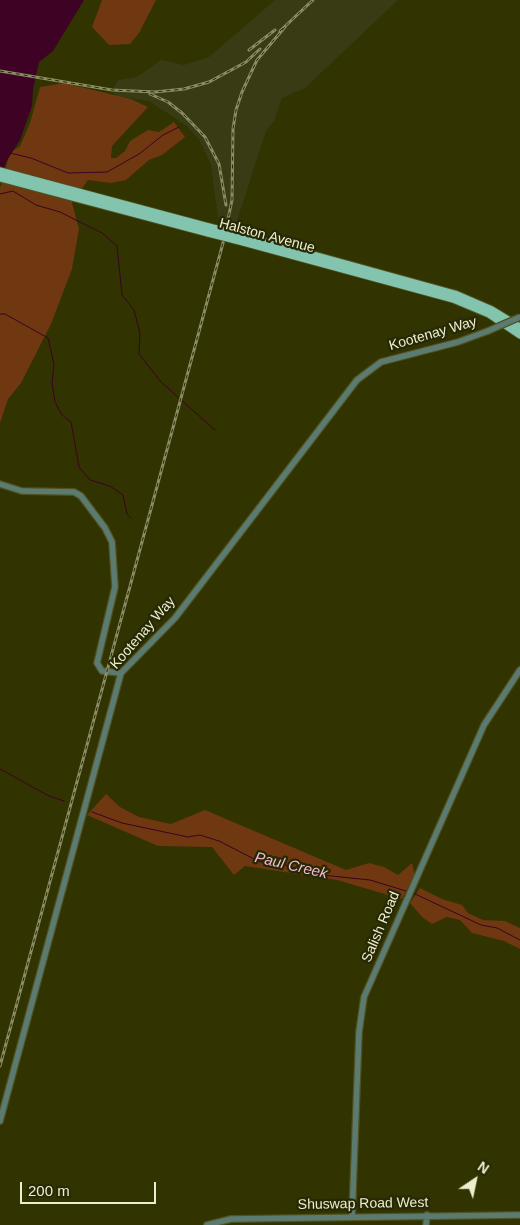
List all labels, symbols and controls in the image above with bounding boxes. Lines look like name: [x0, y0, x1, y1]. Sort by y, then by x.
street label: Halston Avenue: [217, 215, 317, 257]
street label: Kootenay Way: [387, 313, 479, 355]
street label: Kootenay Way: [107, 593, 179, 673]
water label: Paul Creek: [253, 849, 329, 883]
street label: Salish Road: [359, 889, 403, 965]
north arrow: [450, 1155, 500, 1205]
text: N: [475, 1158, 492, 1177]
scale bar: [22, 1172, 159, 1204]
text: 200 m: [28, 1182, 70, 1199]
street label: Shuswap Road West: [298, 1194, 428, 1214]

